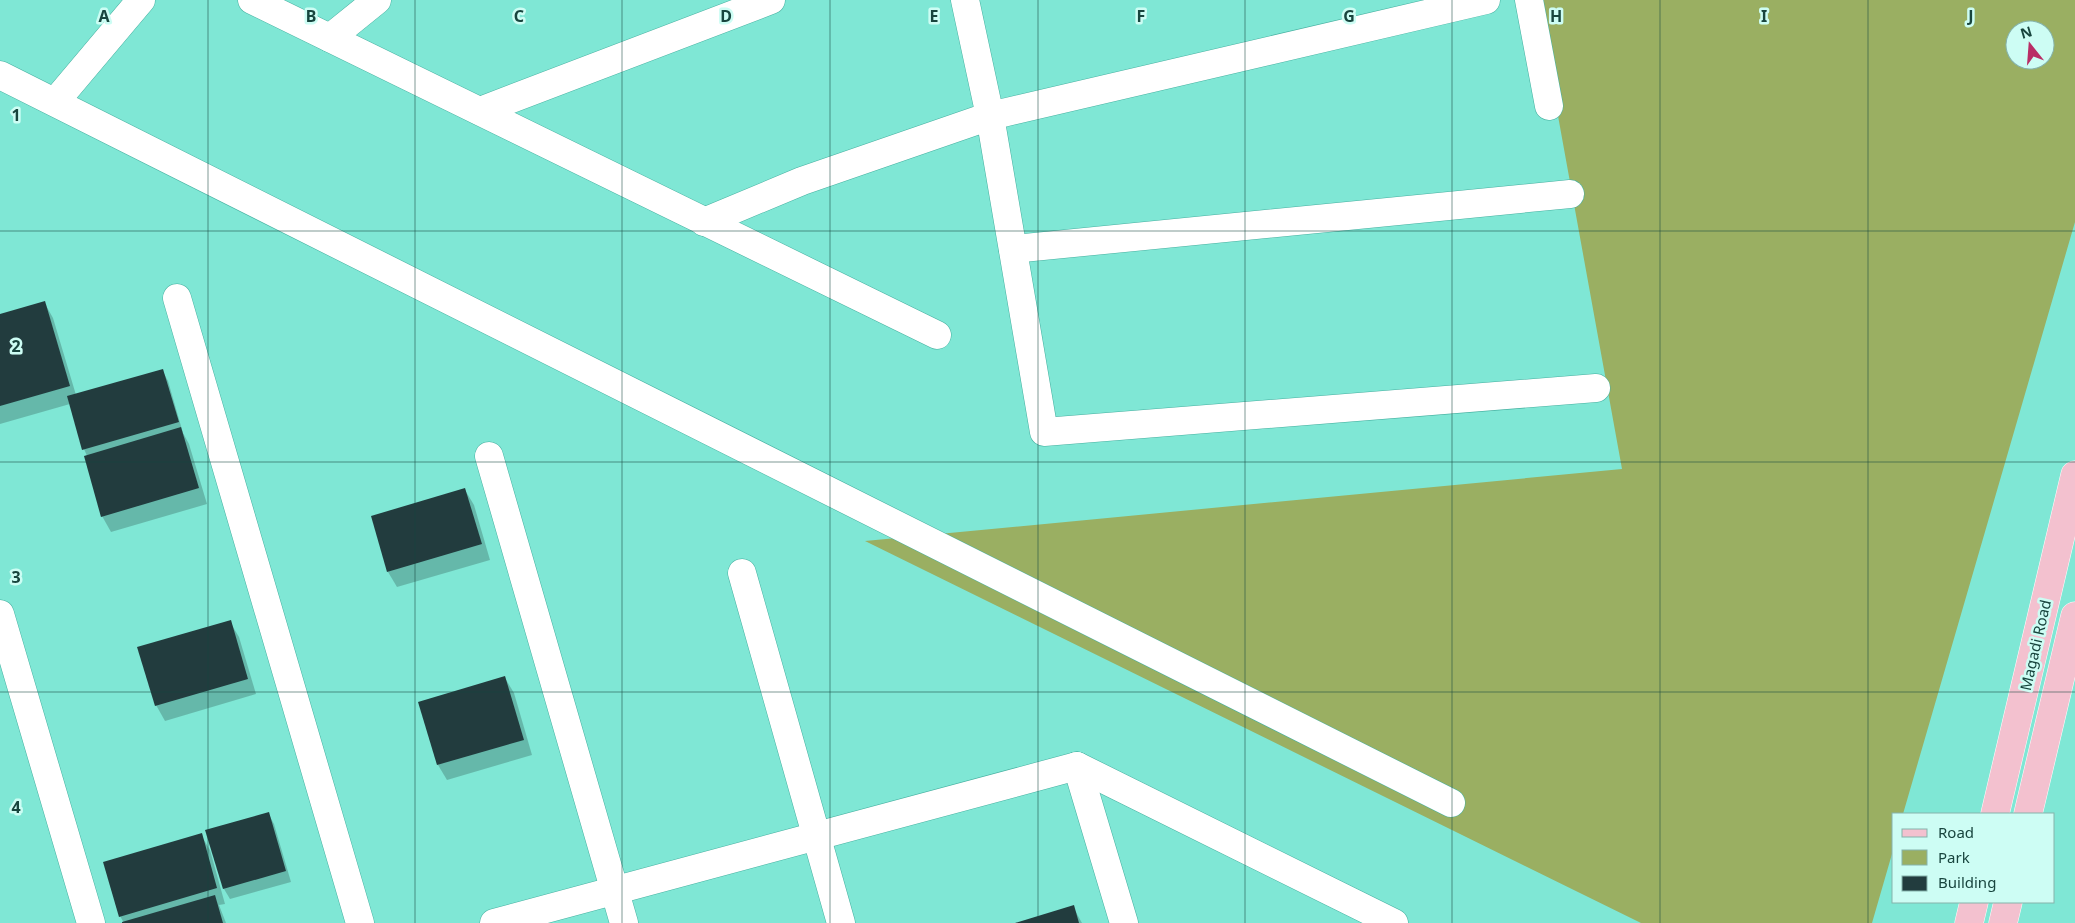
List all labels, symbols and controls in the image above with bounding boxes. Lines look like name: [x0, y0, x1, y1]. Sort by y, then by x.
text: A: [98, 5, 110, 27]
text: B: [306, 5, 316, 27]
text: C: [514, 5, 524, 27]
text: D: [720, 5, 732, 27]
text: E: [930, 5, 939, 27]
text: F: [1137, 5, 1145, 27]
text: G: [1343, 5, 1355, 27]
text: H: [1550, 5, 1562, 27]
text: I: [1761, 5, 1767, 27]
text: J: [1966, 5, 1974, 27]
north arrow: [2005, 20, 2055, 70]
text: N: [2018, 21, 2034, 43]
text: 1: [11, 104, 21, 126]
text: 2: [11, 335, 21, 357]
text: 3: [11, 566, 21, 588]
street label: Magadi Road: [2015, 598, 2055, 692]
text: 4: [11, 796, 21, 818]
legend: [1892, 813, 2055, 903]
text: Road: [1938, 822, 1974, 842]
text: Park: [1938, 847, 1970, 867]
text: Building: [1938, 872, 1996, 892]

